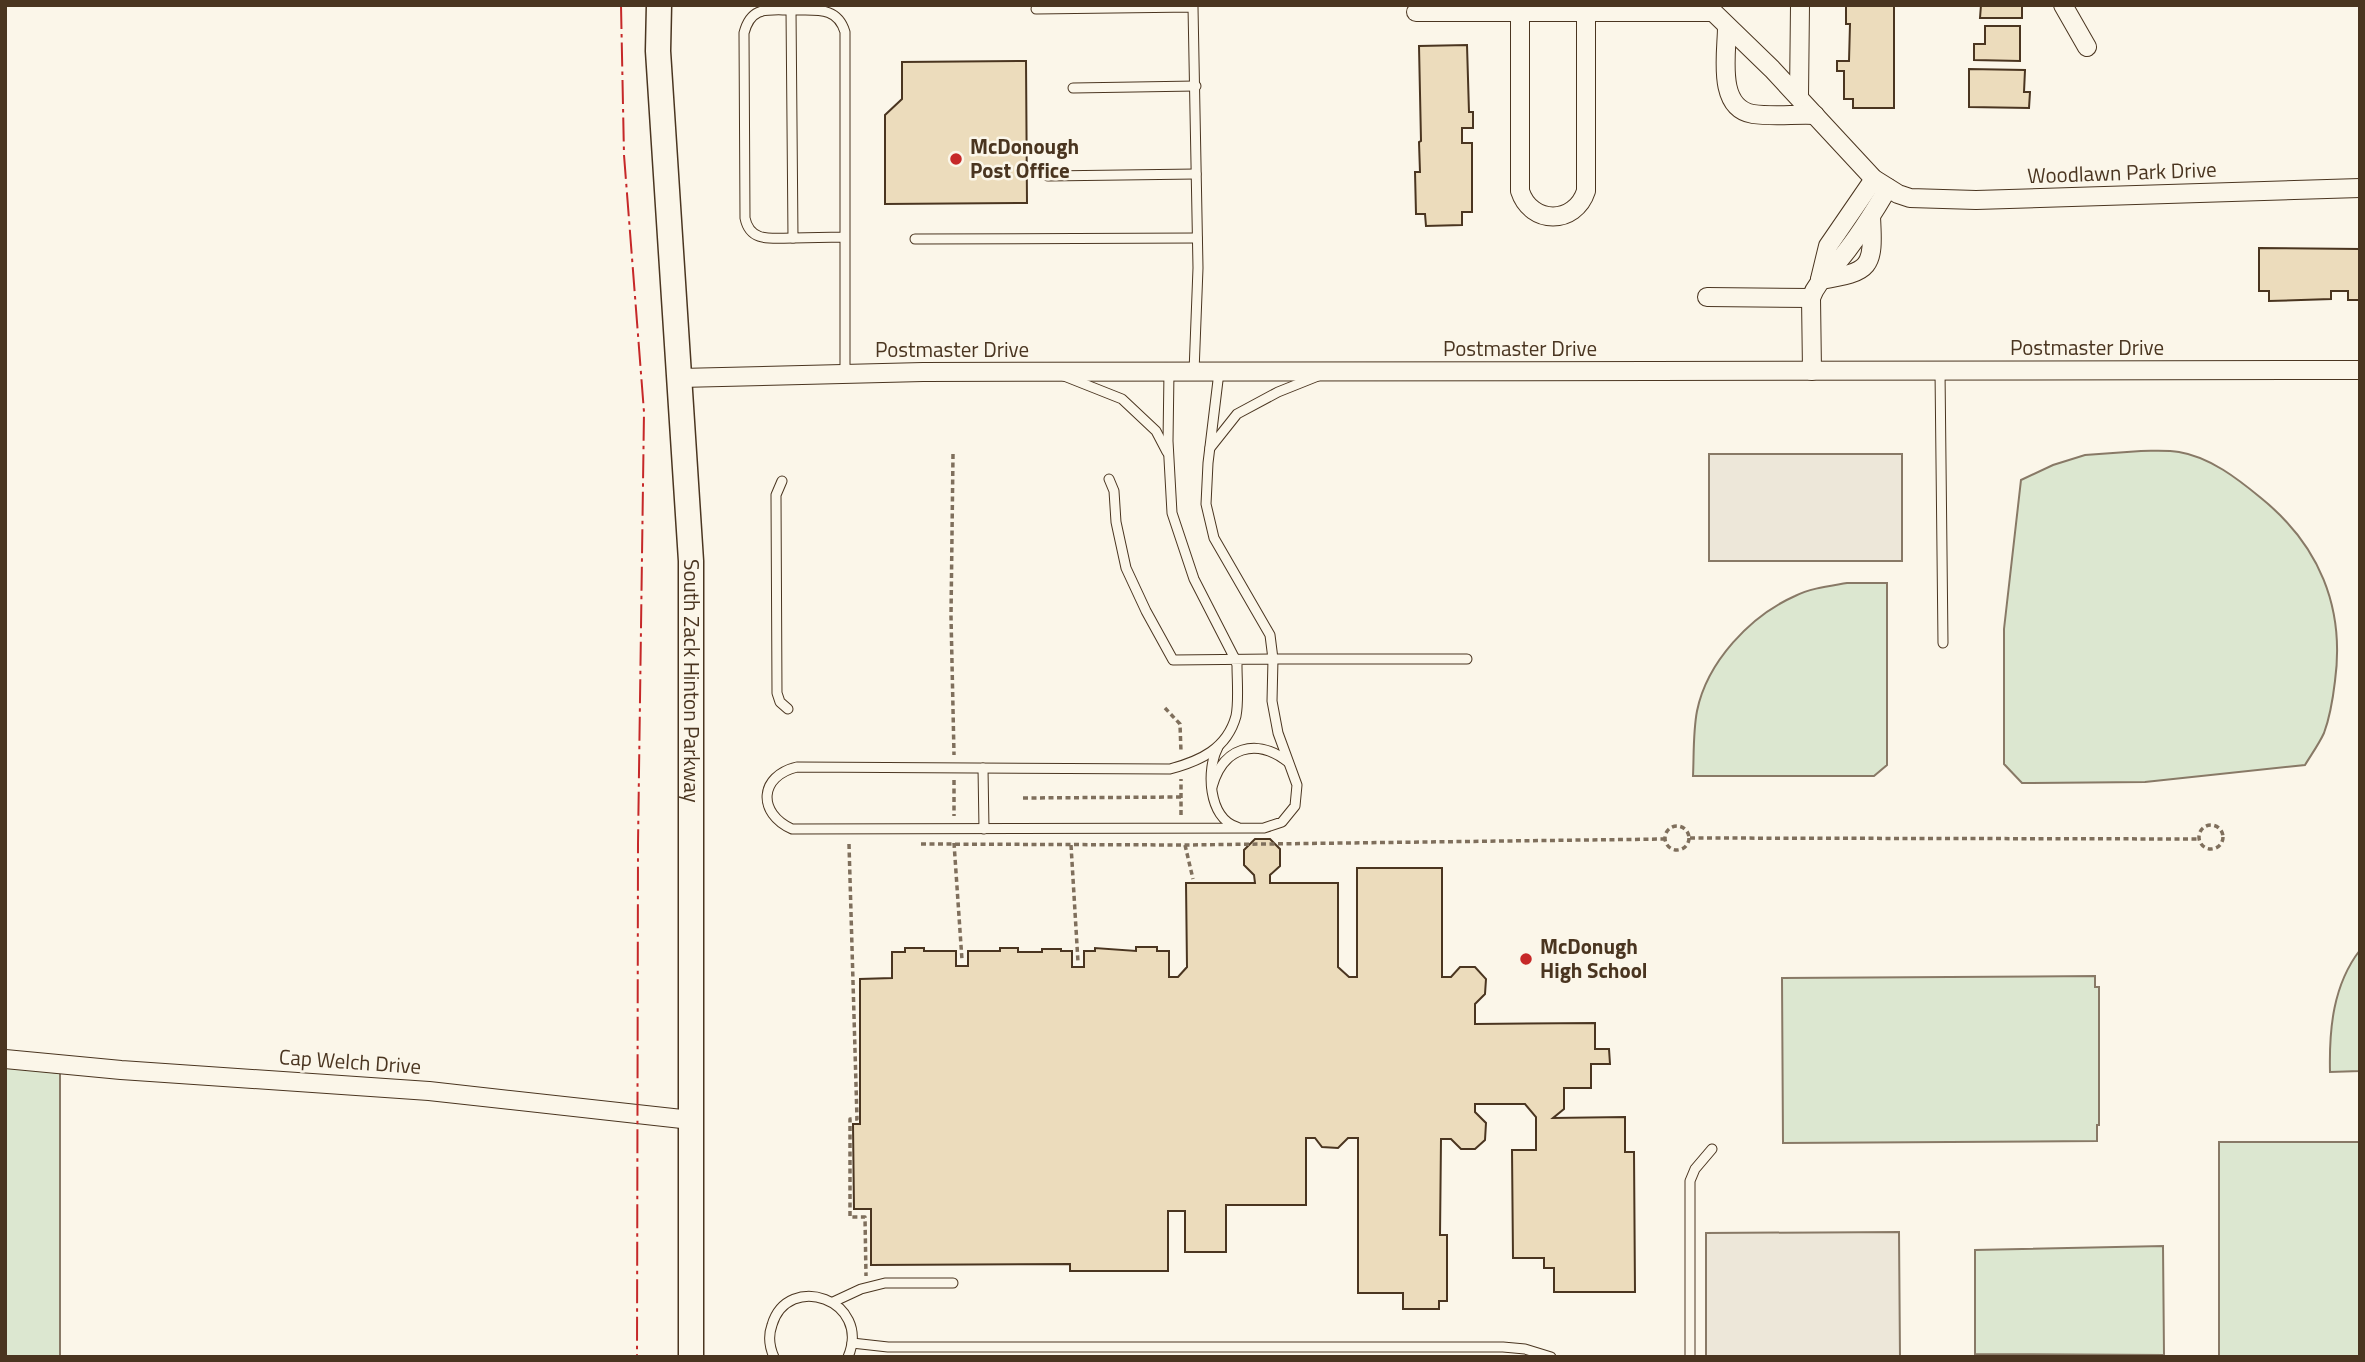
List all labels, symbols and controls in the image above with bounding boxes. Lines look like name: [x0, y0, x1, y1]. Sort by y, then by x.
place label: McDonough Post Office: [970, 130, 1079, 186]
marker: McDonough Post Office: [948, 151, 964, 167]
street label: Woodlawn Park Drive: [2027, 153, 2217, 191]
street label: Postmaster Drive: [2010, 331, 2164, 363]
street label: Postmaster Drive: [1443, 332, 1597, 364]
street label: Postmaster Drive: [875, 333, 1029, 365]
street label: South Zack Hinton Parkway: [676, 559, 708, 803]
place label: McDonugh High School: [1540, 930, 1648, 986]
marker: McDonugh High School: [1518, 951, 1534, 967]
street label: Cap Welch Drive: [278, 1040, 422, 1082]

